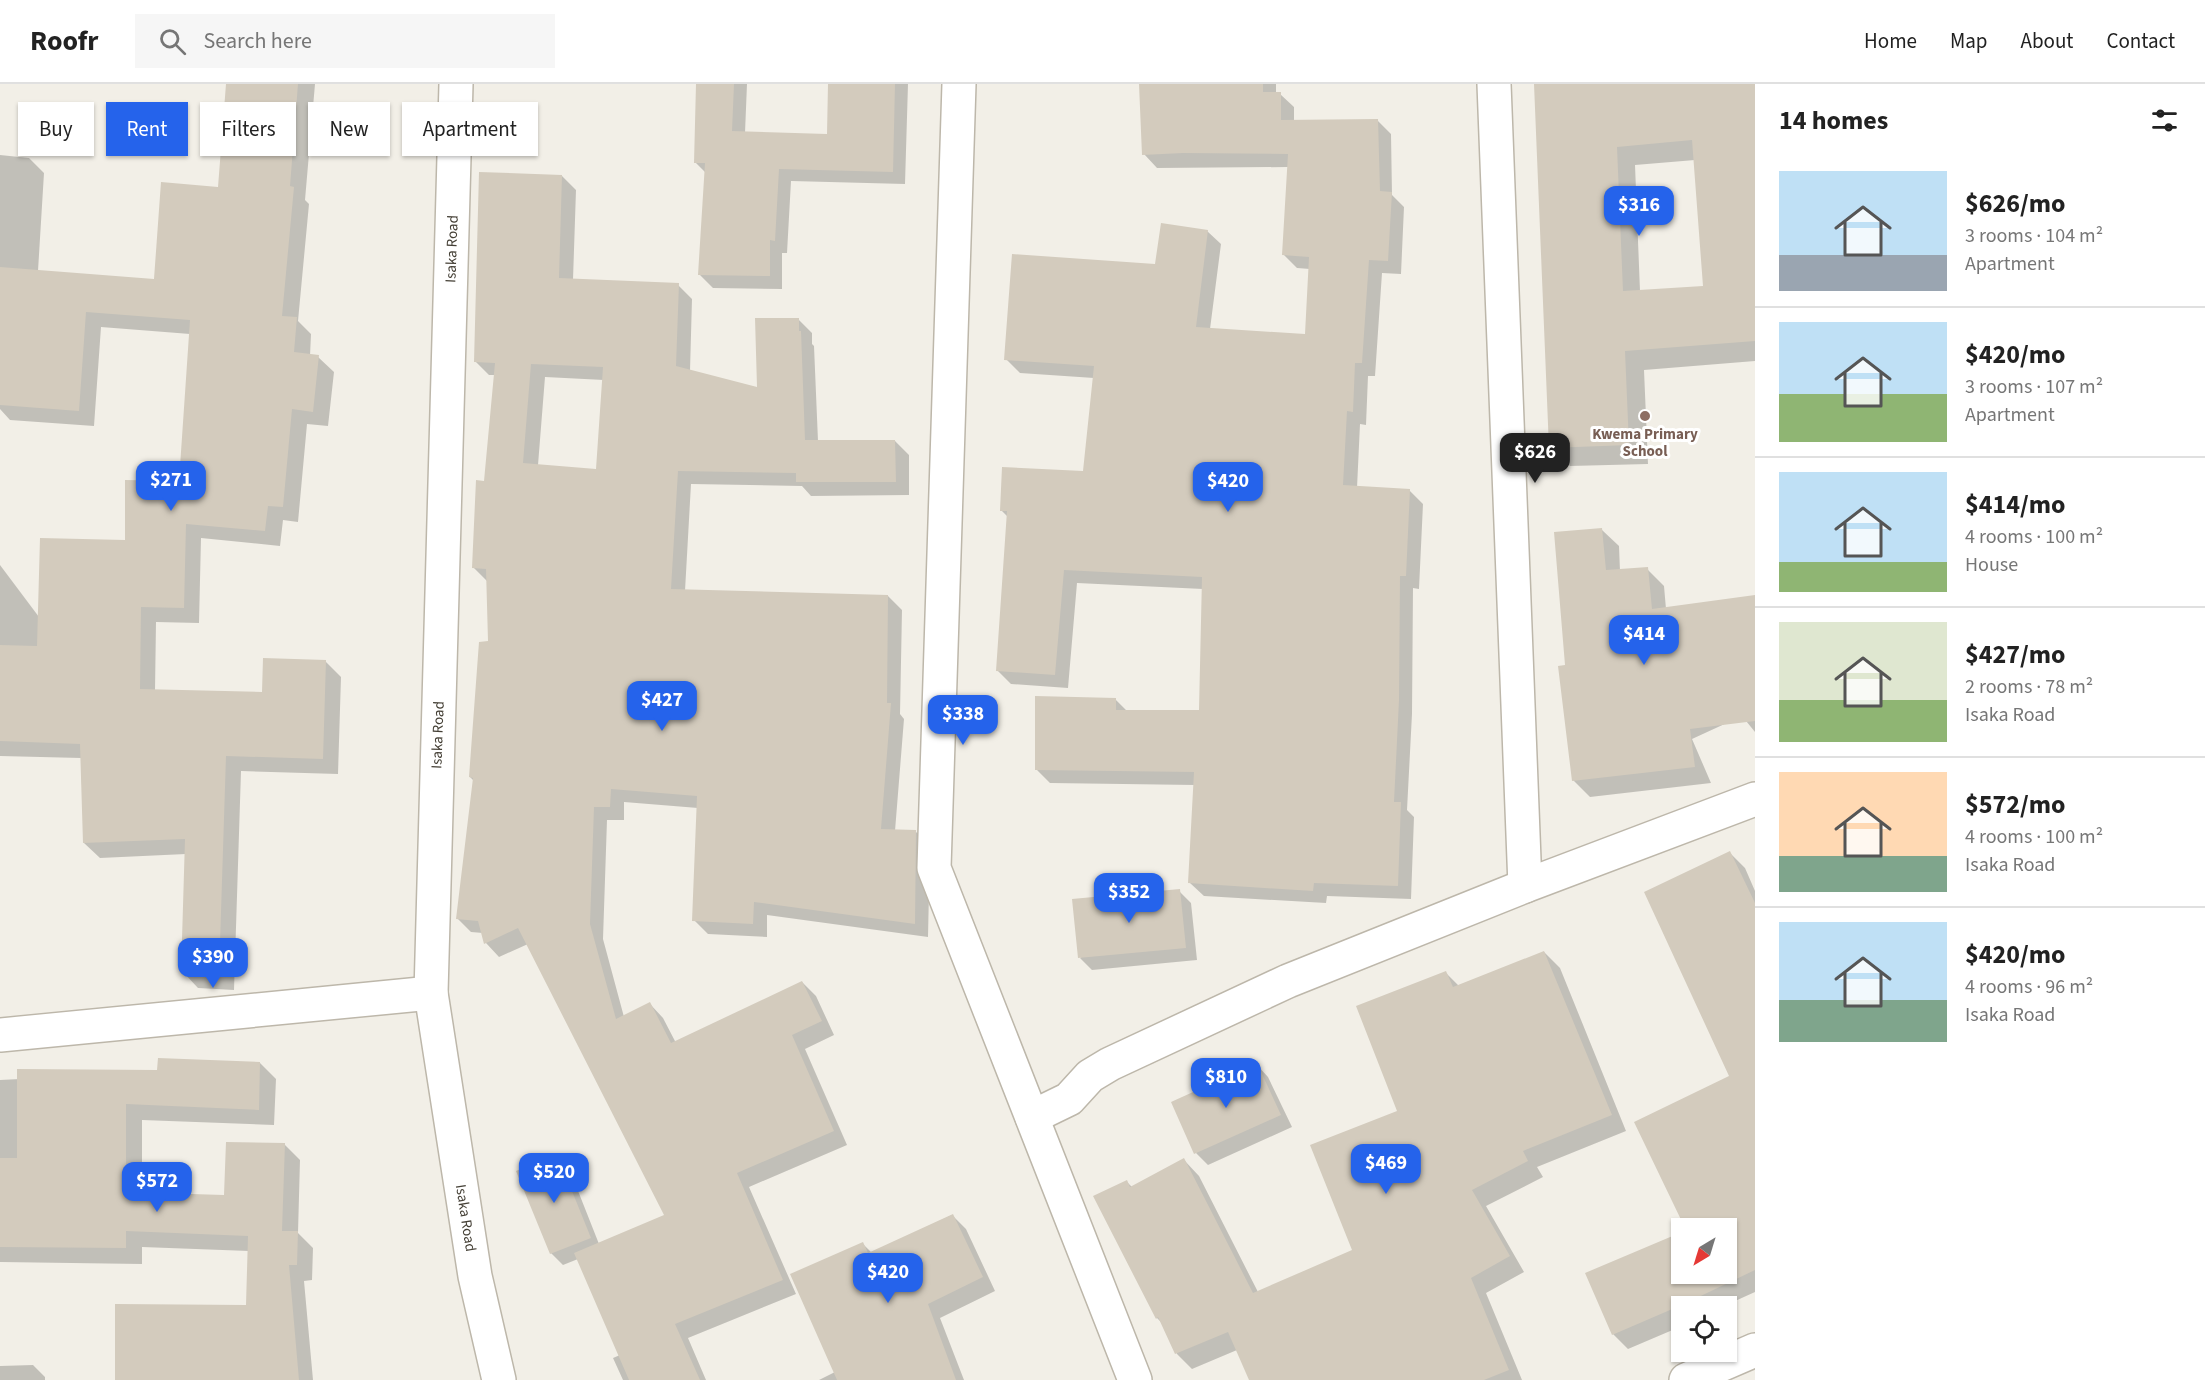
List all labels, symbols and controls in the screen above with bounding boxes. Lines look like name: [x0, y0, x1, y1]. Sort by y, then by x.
search box: [135, 14, 555, 68]
text: Roofr: [30, 21, 99, 61]
icon: search: [156, 25, 189, 58]
text: Search here: [204, 25, 312, 57]
text: Home: [1864, 26, 1917, 56]
text: Map: [1950, 26, 1988, 56]
text: About: [2021, 26, 2073, 56]
text: Contact: [2106, 26, 2175, 56]
chip: Buy: [18, 102, 94, 156]
chip: Rent: [106, 102, 188, 156]
chip: Filters: [200, 102, 296, 156]
chip: New: [308, 102, 390, 156]
chip: Apartment: [402, 102, 538, 156]
text: 14 homes: [1779, 102, 1888, 139]
icon: filters: [2148, 104, 2181, 137]
text: $626/mo: [1965, 185, 2065, 222]
pin: $316: [1603, 186, 1675, 237]
text: $316: [1618, 191, 1660, 219]
icon: home: [1827, 195, 1899, 267]
street label: Isaka Road: [440, 215, 464, 283]
text: 3 rooms · 104 m²: [1965, 222, 2103, 250]
text: Apartment: [1965, 250, 2055, 278]
text: $420/mo: [1965, 336, 2065, 373]
icon: home: [1827, 346, 1899, 418]
text: 3 rooms · 107 m²: [1965, 373, 2103, 401]
text: Apartment: [1965, 401, 2055, 429]
marker: Kwema Primary School: [1638, 409, 1652, 423]
place label: Kwema Primary School: [1592, 424, 1698, 462]
pin: $626: [1499, 433, 1571, 484]
text: $626: [1514, 438, 1556, 466]
pin: $271: [135, 461, 207, 512]
pin: $420: [1192, 462, 1264, 513]
text: $271: [150, 466, 192, 494]
text: $420: [1207, 467, 1249, 495]
text: $414/mo: [1965, 486, 2065, 523]
icon: home: [1827, 496, 1899, 568]
text: 4 rooms · 100 m²: [1965, 523, 2103, 551]
text: House: [1965, 551, 2018, 579]
pin: $414: [1608, 615, 1680, 666]
text: $414: [1623, 620, 1665, 648]
text: $427/mo: [1965, 636, 2065, 673]
icon: home: [1827, 646, 1899, 718]
text: 2 rooms · 78 m²: [1965, 673, 2093, 701]
pin: $427: [626, 681, 698, 732]
text: $427: [641, 686, 683, 714]
pin: $338: [927, 695, 999, 746]
text: $338: [942, 700, 984, 728]
street label: Isaka Road: [426, 701, 450, 769]
text: Isaka Road: [1965, 701, 2055, 729]
text: $572/mo: [1965, 786, 2065, 823]
icon: home: [1827, 796, 1899, 868]
text: 4 rooms · 100 m²: [1965, 823, 2103, 851]
text: Isaka Road: [1965, 851, 2055, 879]
pin: $352: [1093, 873, 1165, 924]
text: $352: [1108, 878, 1150, 906]
text: $420/mo: [1965, 936, 2065, 973]
pin: $390: [177, 938, 249, 989]
text: $390: [192, 943, 234, 971]
icon: home: [1827, 946, 1899, 1018]
text: 4 rooms · 96 m²: [1965, 973, 2093, 1001]
text: Isaka Road: [1965, 1001, 2055, 1029]
pin: $810: [1190, 1058, 1262, 1109]
text: $810: [1205, 1063, 1247, 1091]
pin: $469: [1350, 1144, 1422, 1195]
text: $469: [1365, 1149, 1407, 1177]
pin: $520: [518, 1153, 590, 1204]
text: $520: [533, 1158, 575, 1186]
pin: $572: [121, 1162, 193, 1213]
text: $572: [136, 1167, 178, 1195]
street label: Isaka Road: [450, 1183, 482, 1253]
north arrow: [1671, 1218, 1737, 1284]
map controls: [1671, 1218, 1737, 1362]
pin: $420: [852, 1253, 924, 1304]
text: $420: [867, 1258, 909, 1286]
button: locate: [1671, 1296, 1737, 1362]

